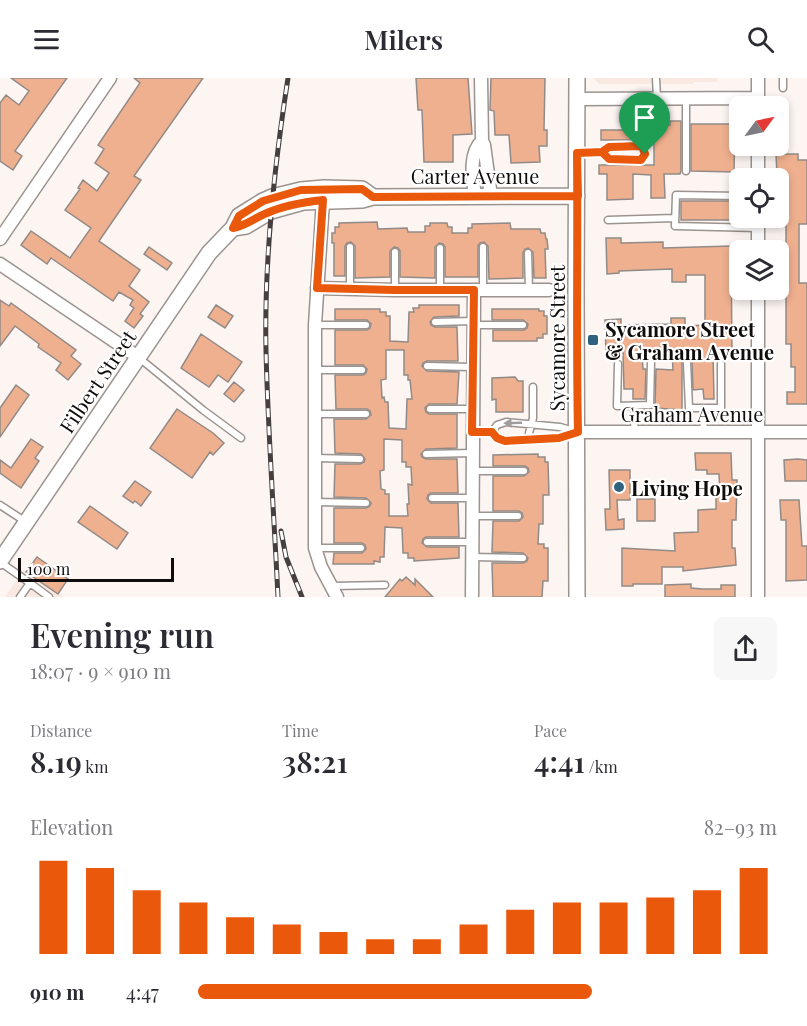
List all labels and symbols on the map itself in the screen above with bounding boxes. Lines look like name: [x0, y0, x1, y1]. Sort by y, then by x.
pin: [619, 92, 670, 154]
north arrow: [729, 96, 789, 156]
street label: Carter Avenue: [411, 162, 539, 189]
street label: Sycamore Street: [543, 264, 570, 411]
place label: Sycamore Street & Graham Avenue: [605, 315, 774, 365]
street label: Filbert Street: [53, 324, 142, 438]
marker: Sycamore Street & Graham Avenue: [586, 333, 600, 347]
street label: Graham Avenue: [621, 400, 763, 427]
one-way arrow: [503, 418, 522, 428]
place label: Living Hope: [631, 474, 743, 501]
marker: Living Hope: [612, 480, 626, 494]
scale bar: [18, 555, 174, 582]

